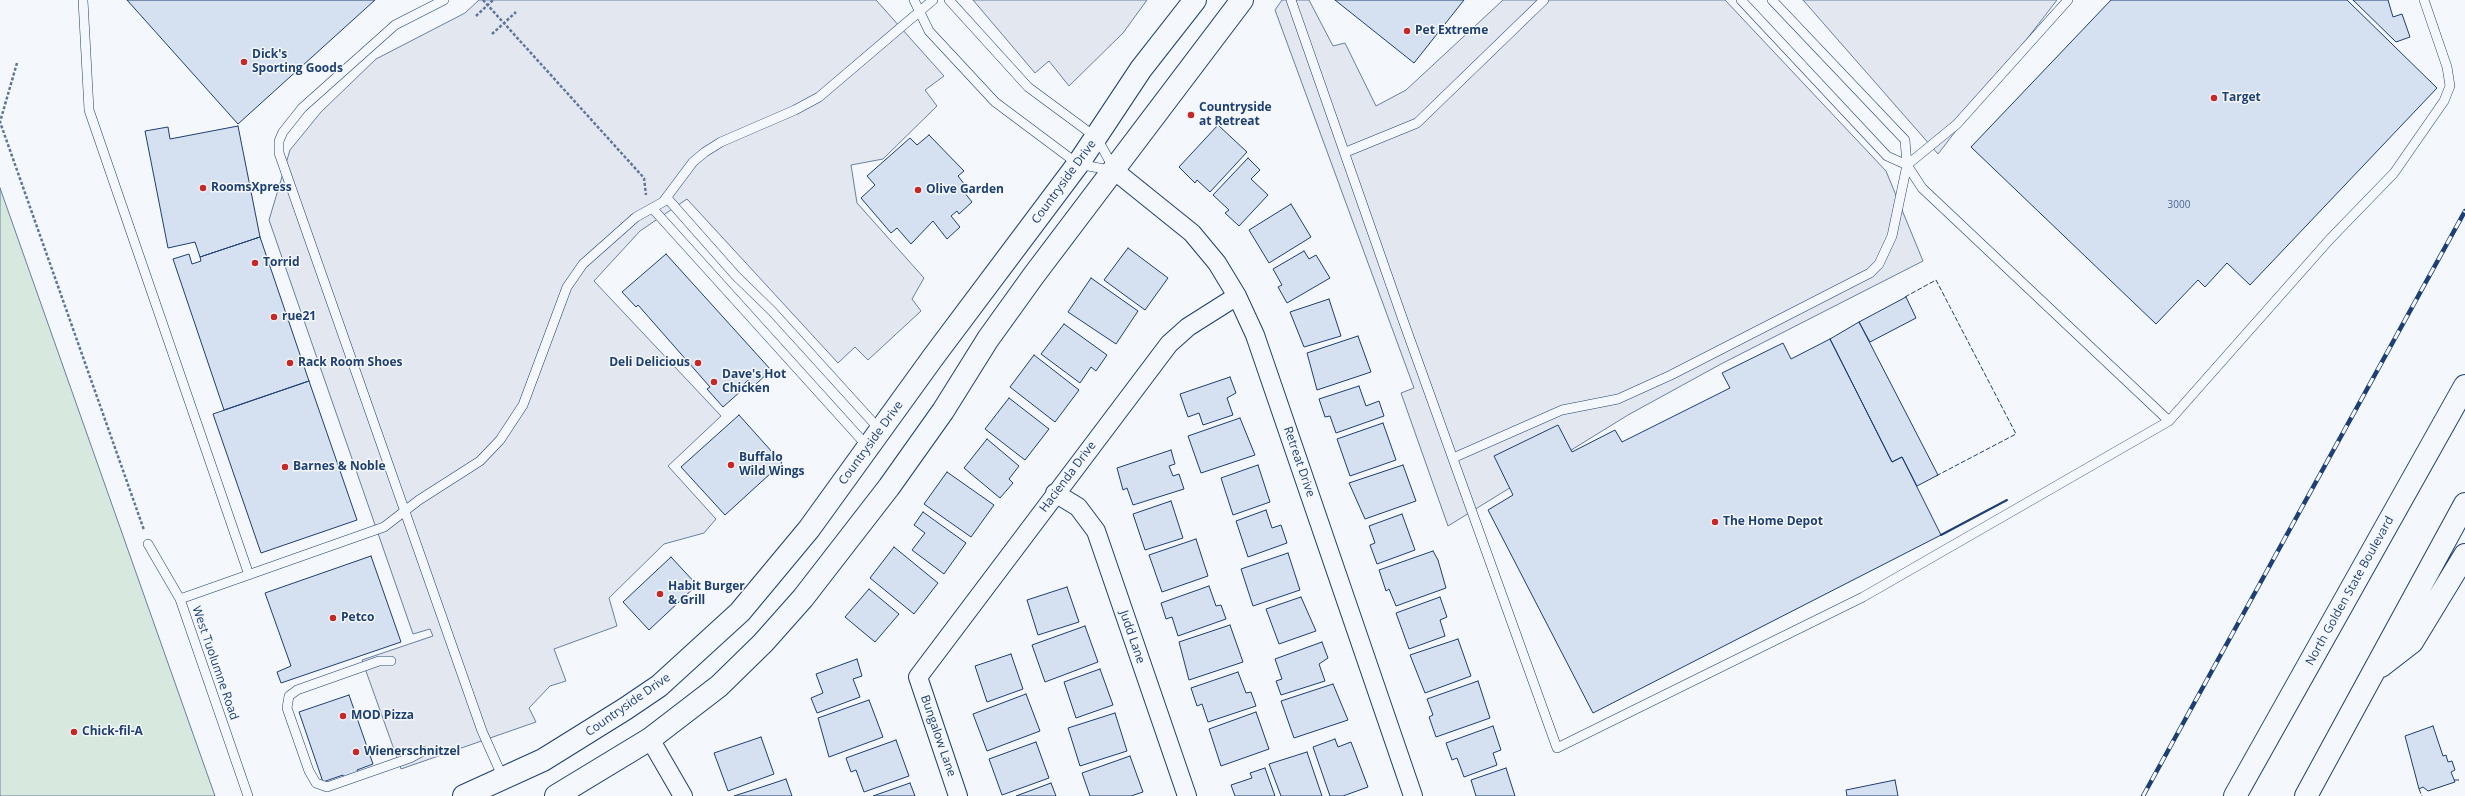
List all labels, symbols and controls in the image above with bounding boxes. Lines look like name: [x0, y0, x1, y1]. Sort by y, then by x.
place label: Pet Extreme: [1415, 24, 1488, 38]
marker: Pet Extreme: [1402, 26, 1412, 36]
place label: Dick's Sporting Goods: [252, 48, 343, 76]
marker: Dick's Sporting Goods: [239, 57, 249, 67]
place label: Target: [2222, 91, 2261, 105]
marker: Target: [2209, 93, 2219, 103]
place label: Countryside at Retreat: [1199, 101, 1272, 129]
marker: Countryside at Retreat: [1186, 110, 1196, 120]
street label: Countryside Drive: [1029, 137, 1099, 227]
place label: RoomsXpress: [211, 181, 292, 195]
marker: RoomsXpress: [198, 183, 208, 193]
place label: Olive Garden: [926, 183, 1004, 197]
marker: Olive Garden: [913, 185, 923, 195]
house number: 3000: [2168, 199, 2190, 211]
place label: Torrid: [263, 256, 300, 270]
marker: Torrid: [250, 258, 260, 268]
place label: rue21: [282, 310, 316, 324]
marker: rue21: [269, 312, 279, 322]
place label: Rack Room Shoes: [298, 356, 403, 370]
place label: Deli Delicious: [609, 356, 690, 370]
marker: Rack Room Shoes: [285, 358, 295, 368]
marker: Deli Delicious: [693, 358, 703, 368]
place label: Dave's Hot Chicken: [722, 368, 786, 396]
marker: Dave's Hot Chicken: [709, 377, 719, 387]
street label: Countryside Drive: [836, 398, 906, 488]
street label: Retreat Drive: [1280, 425, 1318, 499]
street label: Hacienda Drive: [1037, 439, 1099, 515]
place label: Buffalo Wild Wings: [739, 451, 805, 479]
place label: Barnes & Noble: [293, 460, 385, 474]
marker: Buffalo Wild Wings: [726, 460, 736, 470]
marker: Barnes & Noble: [280, 462, 290, 472]
street label: North Golden State Boulevard: [2303, 514, 2397, 668]
place label: The Home Depot: [1723, 515, 1823, 529]
marker: The Home Depot: [1710, 517, 1720, 527]
place label: Habit Burger & Grill: [668, 580, 745, 608]
marker: Habit Burger & Grill: [655, 589, 665, 599]
street label: West Tuolumne Road: [189, 604, 241, 722]
street label: Judd Lane: [1116, 608, 1148, 666]
place label: Petco: [341, 611, 374, 625]
marker: Petco: [328, 613, 338, 623]
street label: Countryside Drive: [583, 670, 673, 740]
street label: Bungalow Lane: [917, 693, 959, 779]
place label: MOD Pizza: [351, 709, 414, 723]
marker: MOD Pizza: [338, 711, 348, 721]
place label: Chick-fil-A: [82, 725, 143, 739]
marker: Chick-fil-A: [69, 727, 79, 737]
place label: Wienerschnitzel: [364, 745, 460, 759]
marker: Wienerschnitzel: [351, 747, 361, 757]

